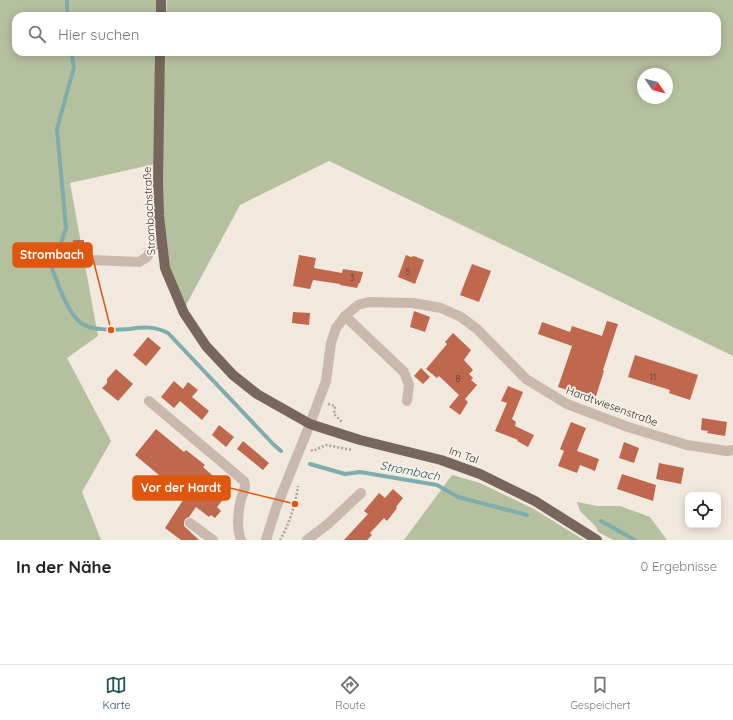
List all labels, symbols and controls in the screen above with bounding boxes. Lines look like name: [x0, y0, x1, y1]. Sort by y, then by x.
search box: [12, 12, 721, 56]
icon: search: [26, 23, 48, 45]
text: Hier suchen: [58, 25, 139, 44]
north arrow: [637, 68, 673, 104]
street label: Strombachstraße: [140, 166, 158, 256]
callout: Strombach: [13, 243, 92, 267]
text: Strombach: [20, 247, 84, 262]
house number: 5: [406, 266, 411, 277]
house number: 3: [350, 272, 355, 283]
house number: 11: [650, 371, 656, 382]
house number: 8: [456, 373, 461, 384]
street label: Hardtwiesenstraße: [564, 383, 660, 429]
street label: Im Tal: [447, 443, 481, 467]
water label: Strombach: [379, 457, 442, 484]
callout: Vor der Hardt: [133, 476, 230, 500]
text: Vor der Hardt: [141, 480, 221, 495]
map controls: [685, 492, 721, 528]
button: locate: [685, 492, 721, 528]
text: In der Nähe: [16, 556, 112, 577]
text: 0 Ergebnisse: [641, 558, 717, 574]
tab: Karte: [102, 674, 131, 712]
tab: Route: [335, 674, 365, 712]
tab: Gespeichert: [570, 674, 631, 712]

